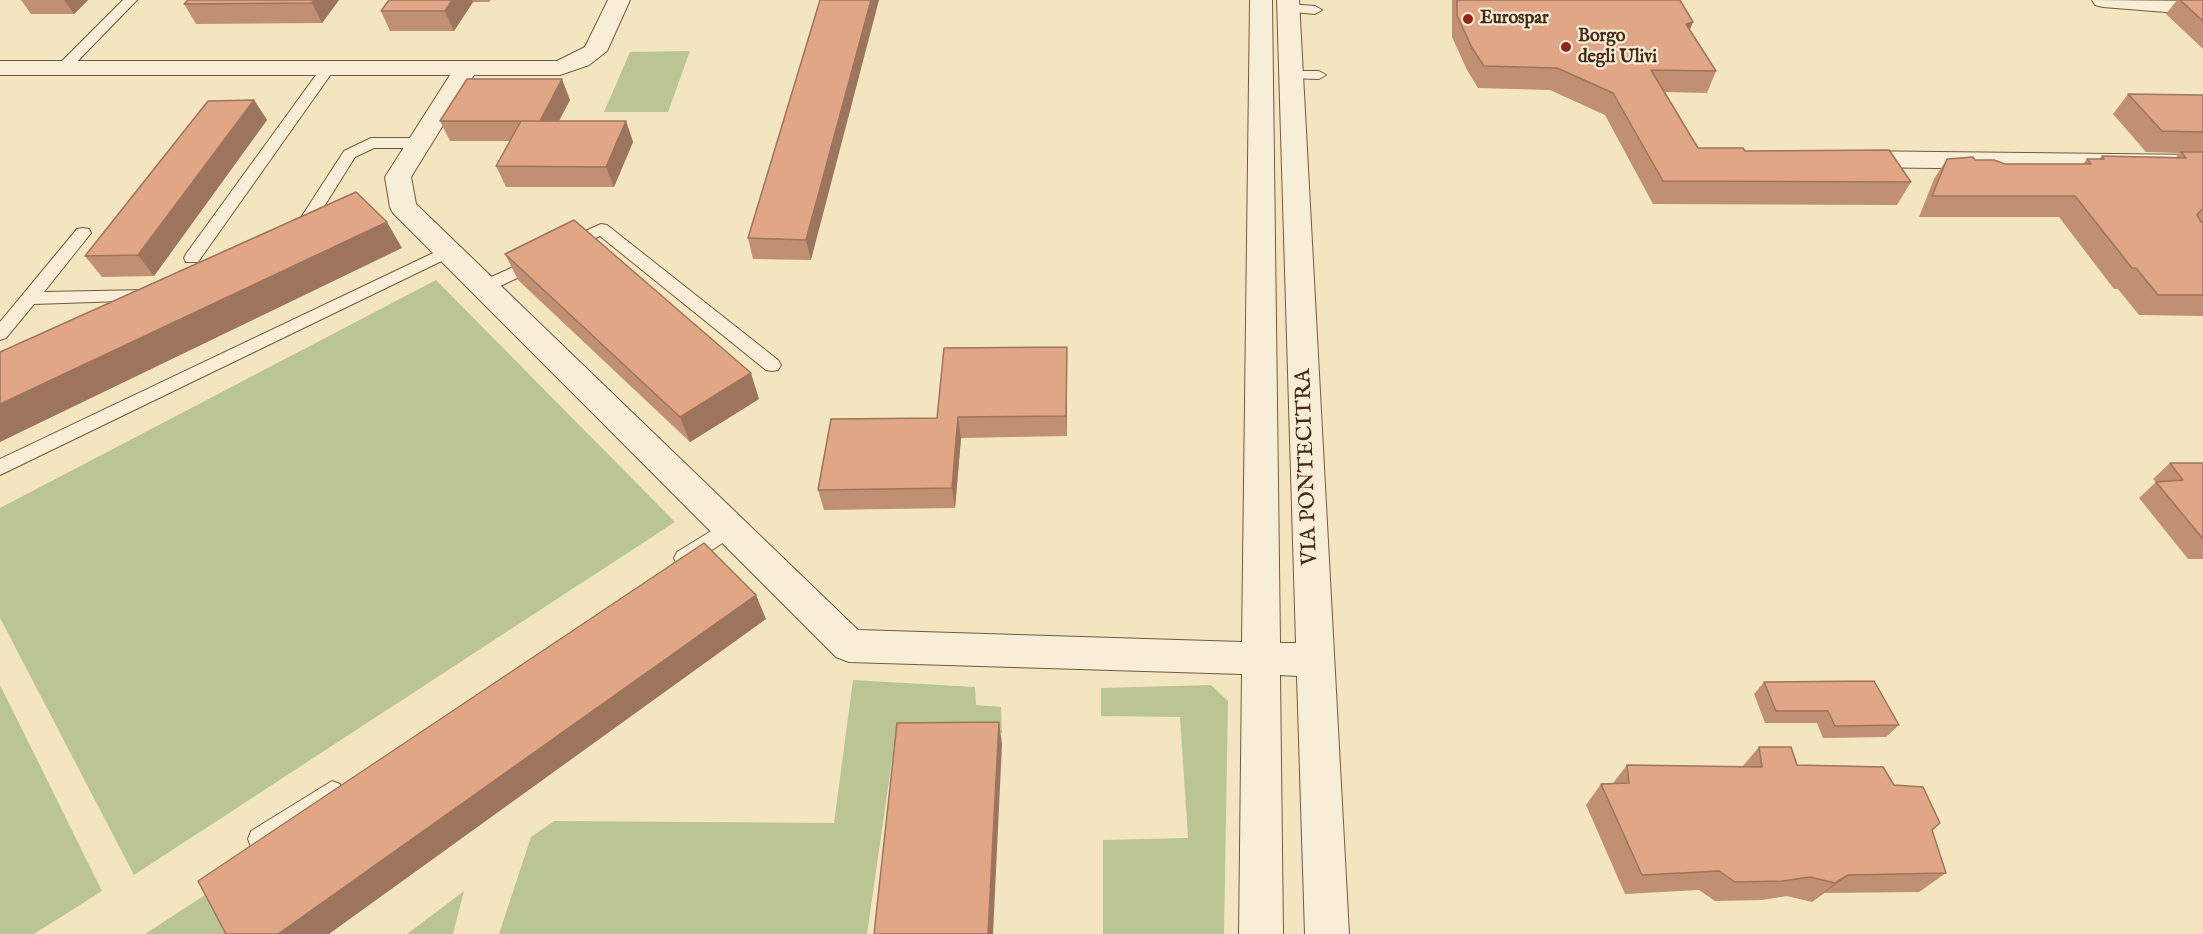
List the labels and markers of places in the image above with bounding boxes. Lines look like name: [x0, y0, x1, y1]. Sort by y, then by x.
place label: Eurospar: [1480, 8, 1549, 30]
marker: Eurospar: [1461, 12, 1475, 26]
place label: Borgo degli Ulivi: [1578, 26, 1657, 68]
marker: Borgo degli Ulivi: [1559, 40, 1573, 54]

